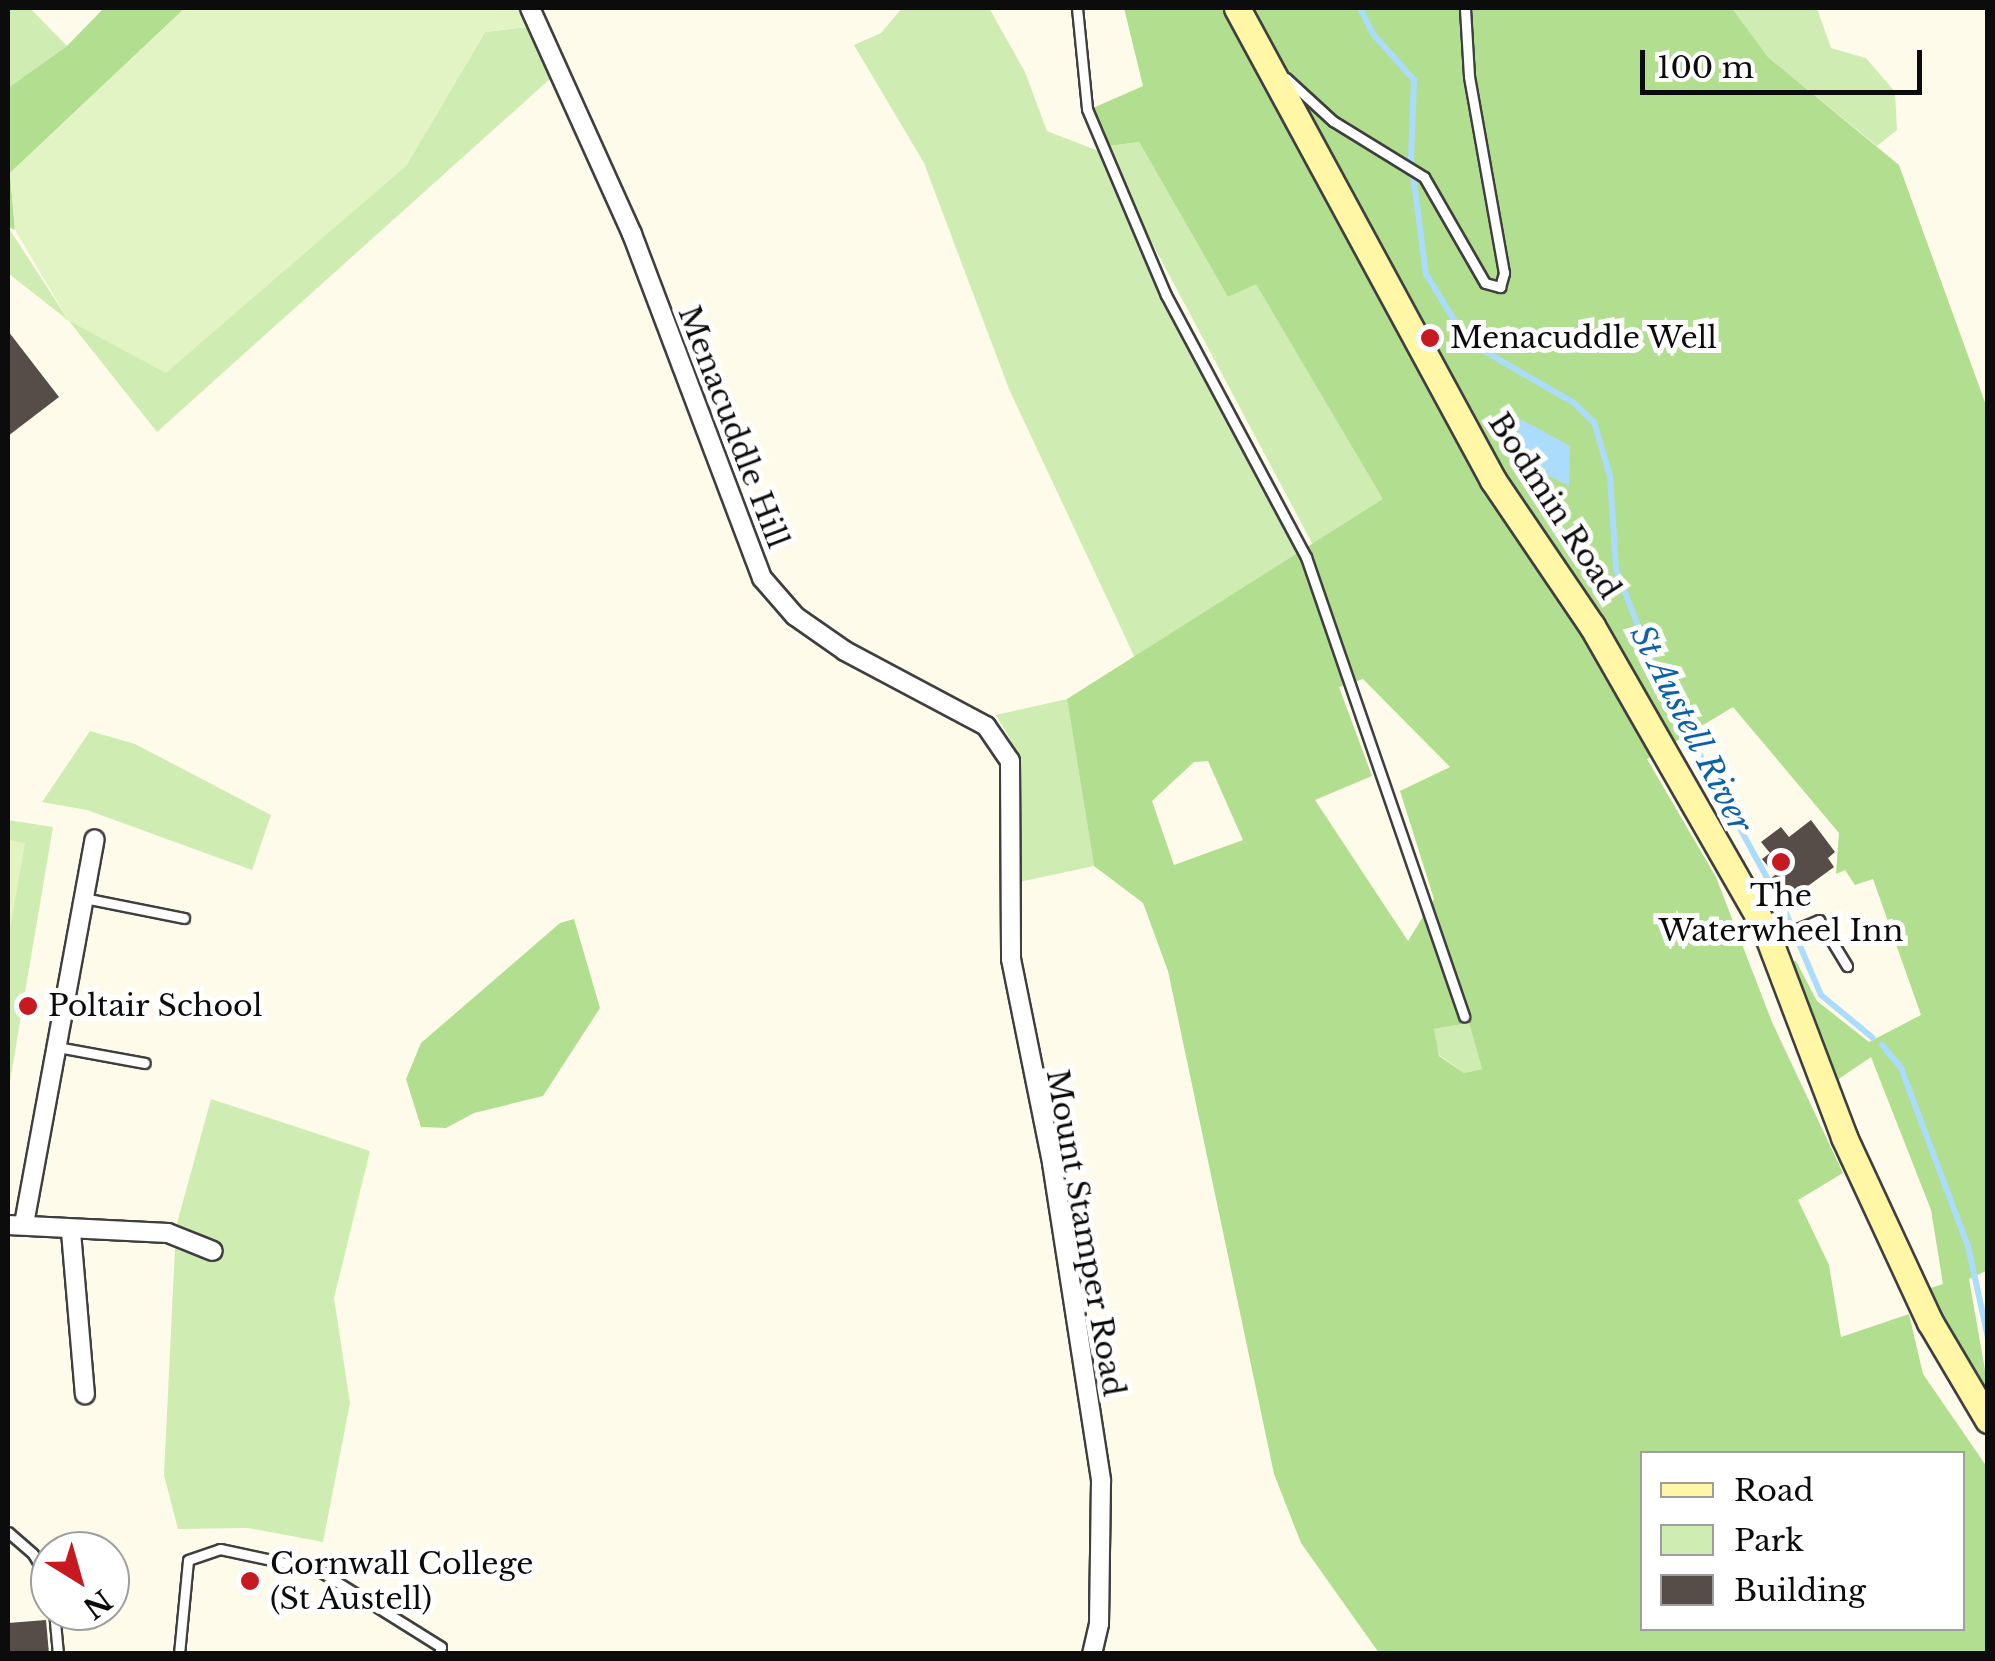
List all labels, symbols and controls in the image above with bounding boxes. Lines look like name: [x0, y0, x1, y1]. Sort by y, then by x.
scale bar: [1645, 30, 1928, 92]
text: 100 m: [1657, 49, 1754, 86]
street label: Menacuddle Hill: [670, 301, 796, 553]
place label: Menacuddle Well: [1450, 320, 1718, 356]
marker: Menacuddle Well: [1419, 327, 1441, 349]
street label: Bodmin Road: [1481, 406, 1627, 606]
water label: St Austell River: [1621, 617, 1761, 841]
marker: The Waterwheel Inn: [1770, 851, 1792, 873]
place label: The Waterwheel Inn: [1659, 878, 1903, 948]
place label: Poltair School: [48, 988, 263, 1024]
marker: Poltair School: [17, 995, 39, 1017]
street label: Mount Stamper Road: [1038, 1066, 1132, 1400]
legend: [1640, 1451, 1965, 1631]
text: Road: [1734, 1472, 1814, 1509]
text: Park: [1734, 1522, 1804, 1559]
north arrow: [30, 1531, 130, 1631]
place label: Cornwall College (St Austell): [270, 1546, 533, 1616]
marker: Cornwall College (St Austell): [239, 1570, 261, 1592]
text: Building: [1734, 1572, 1866, 1609]
text: N: [76, 1582, 118, 1626]

